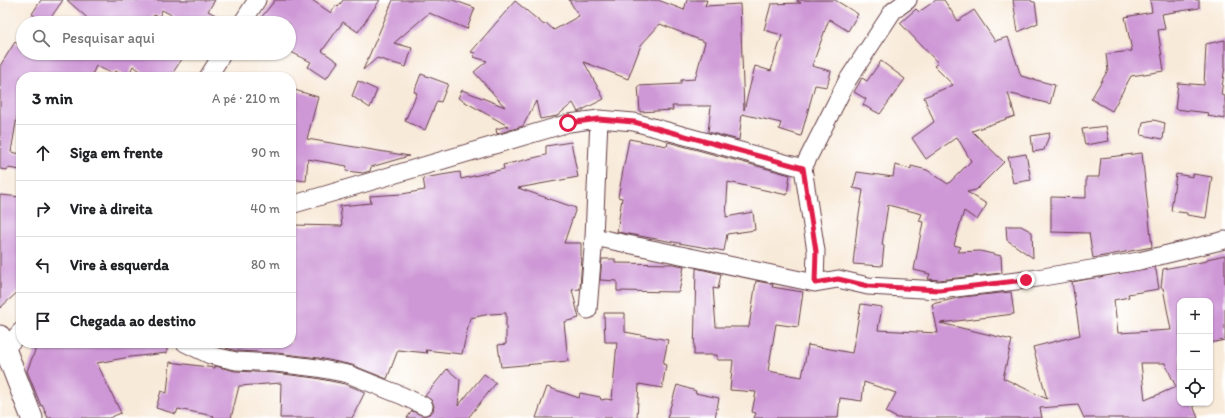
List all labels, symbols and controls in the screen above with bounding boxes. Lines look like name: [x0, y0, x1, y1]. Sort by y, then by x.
search box: [16, 16, 296, 60]
icon: search: [30, 27, 52, 49]
text: Pesquisar aqui: [62, 29, 155, 47]
text: 3 min: [32, 88, 73, 108]
text: A pé · 210 m: [212, 91, 280, 106]
route start: [559, 114, 577, 132]
icon: ahead: [32, 142, 54, 164]
text: Siga em frente: [70, 144, 163, 162]
text: 90 m: [251, 145, 280, 160]
icon: right: [32, 198, 54, 220]
text: Vire à direita: [70, 200, 153, 218]
text: 40 m: [250, 201, 280, 216]
icon: left: [32, 254, 54, 276]
text: Vire à esquerda: [70, 256, 169, 274]
text: 80 m: [251, 257, 280, 272]
route end: [1017, 271, 1035, 289]
map controls: [1177, 298, 1213, 406]
button: +: [1177, 298, 1213, 334]
icon: arrive: [32, 310, 54, 332]
text: Chegada ao destino: [70, 312, 196, 330]
button: −: [1177, 334, 1213, 370]
button: locate: [1177, 370, 1213, 406]

